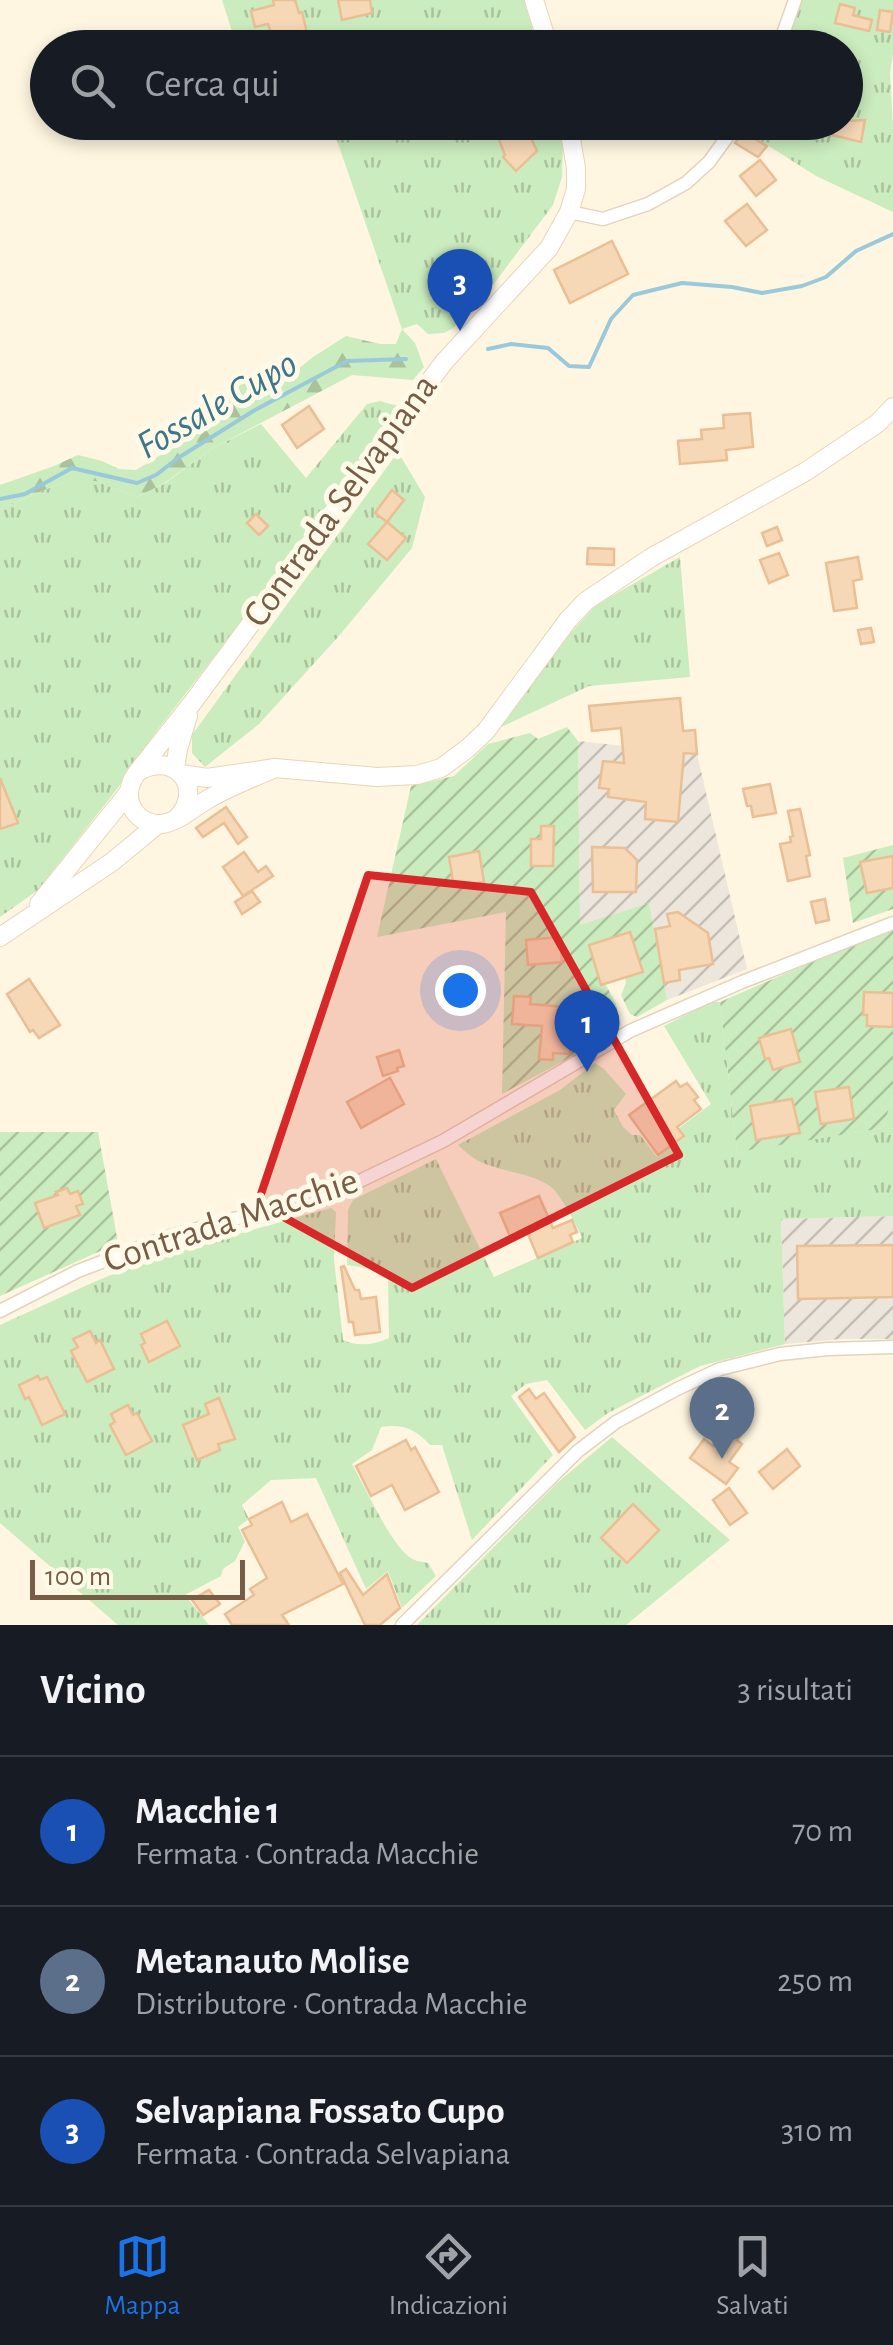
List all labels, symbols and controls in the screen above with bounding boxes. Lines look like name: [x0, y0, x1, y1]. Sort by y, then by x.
search box: [30, 30, 863, 140]
icon: search: [65, 58, 120, 113]
text: Cerca qui: [145, 66, 280, 104]
pin: 3: [428, 248, 492, 331]
water label: Fossale Cupo: [130, 343, 304, 467]
street label: Contrada Selvapiana: [237, 368, 445, 634]
your location: [435, 965, 486, 1016]
pin: 1: [554, 990, 620, 1072]
street label: Contrada Macchie: [99, 1162, 363, 1280]
pin: 2: [690, 1376, 754, 1459]
scale bar: [30, 1555, 245, 1600]
text: 100 m: [45, 1563, 111, 1591]
text: Vicino: [40, 1669, 146, 1711]
text: 3 risultati: [737, 1674, 853, 1706]
text: Macchie 1: [135, 1793, 280, 1831]
text: 1: [67, 1815, 78, 1847]
text: 70 m: [792, 1815, 853, 1847]
text: Fermata · Contrada Macchie: [135, 1838, 479, 1870]
text: Metanauto Molise: [135, 1943, 410, 1981]
text: 2: [65, 1965, 80, 1997]
text: 250 m: [777, 1965, 853, 1997]
text: Distributore · Contrada Macchie: [135, 1988, 527, 2020]
text: Selvapiana Fossato Cupo: [135, 2093, 505, 2131]
text: 3: [66, 2115, 79, 2147]
text: 310 m: [781, 2115, 853, 2147]
text: Fermata · Contrada Selvapiana: [135, 2138, 510, 2170]
tab: Mappa: [104, 2229, 180, 2323]
tab: Indicazioni: [389, 2229, 508, 2323]
tab: Salvati: [716, 2229, 789, 2323]

